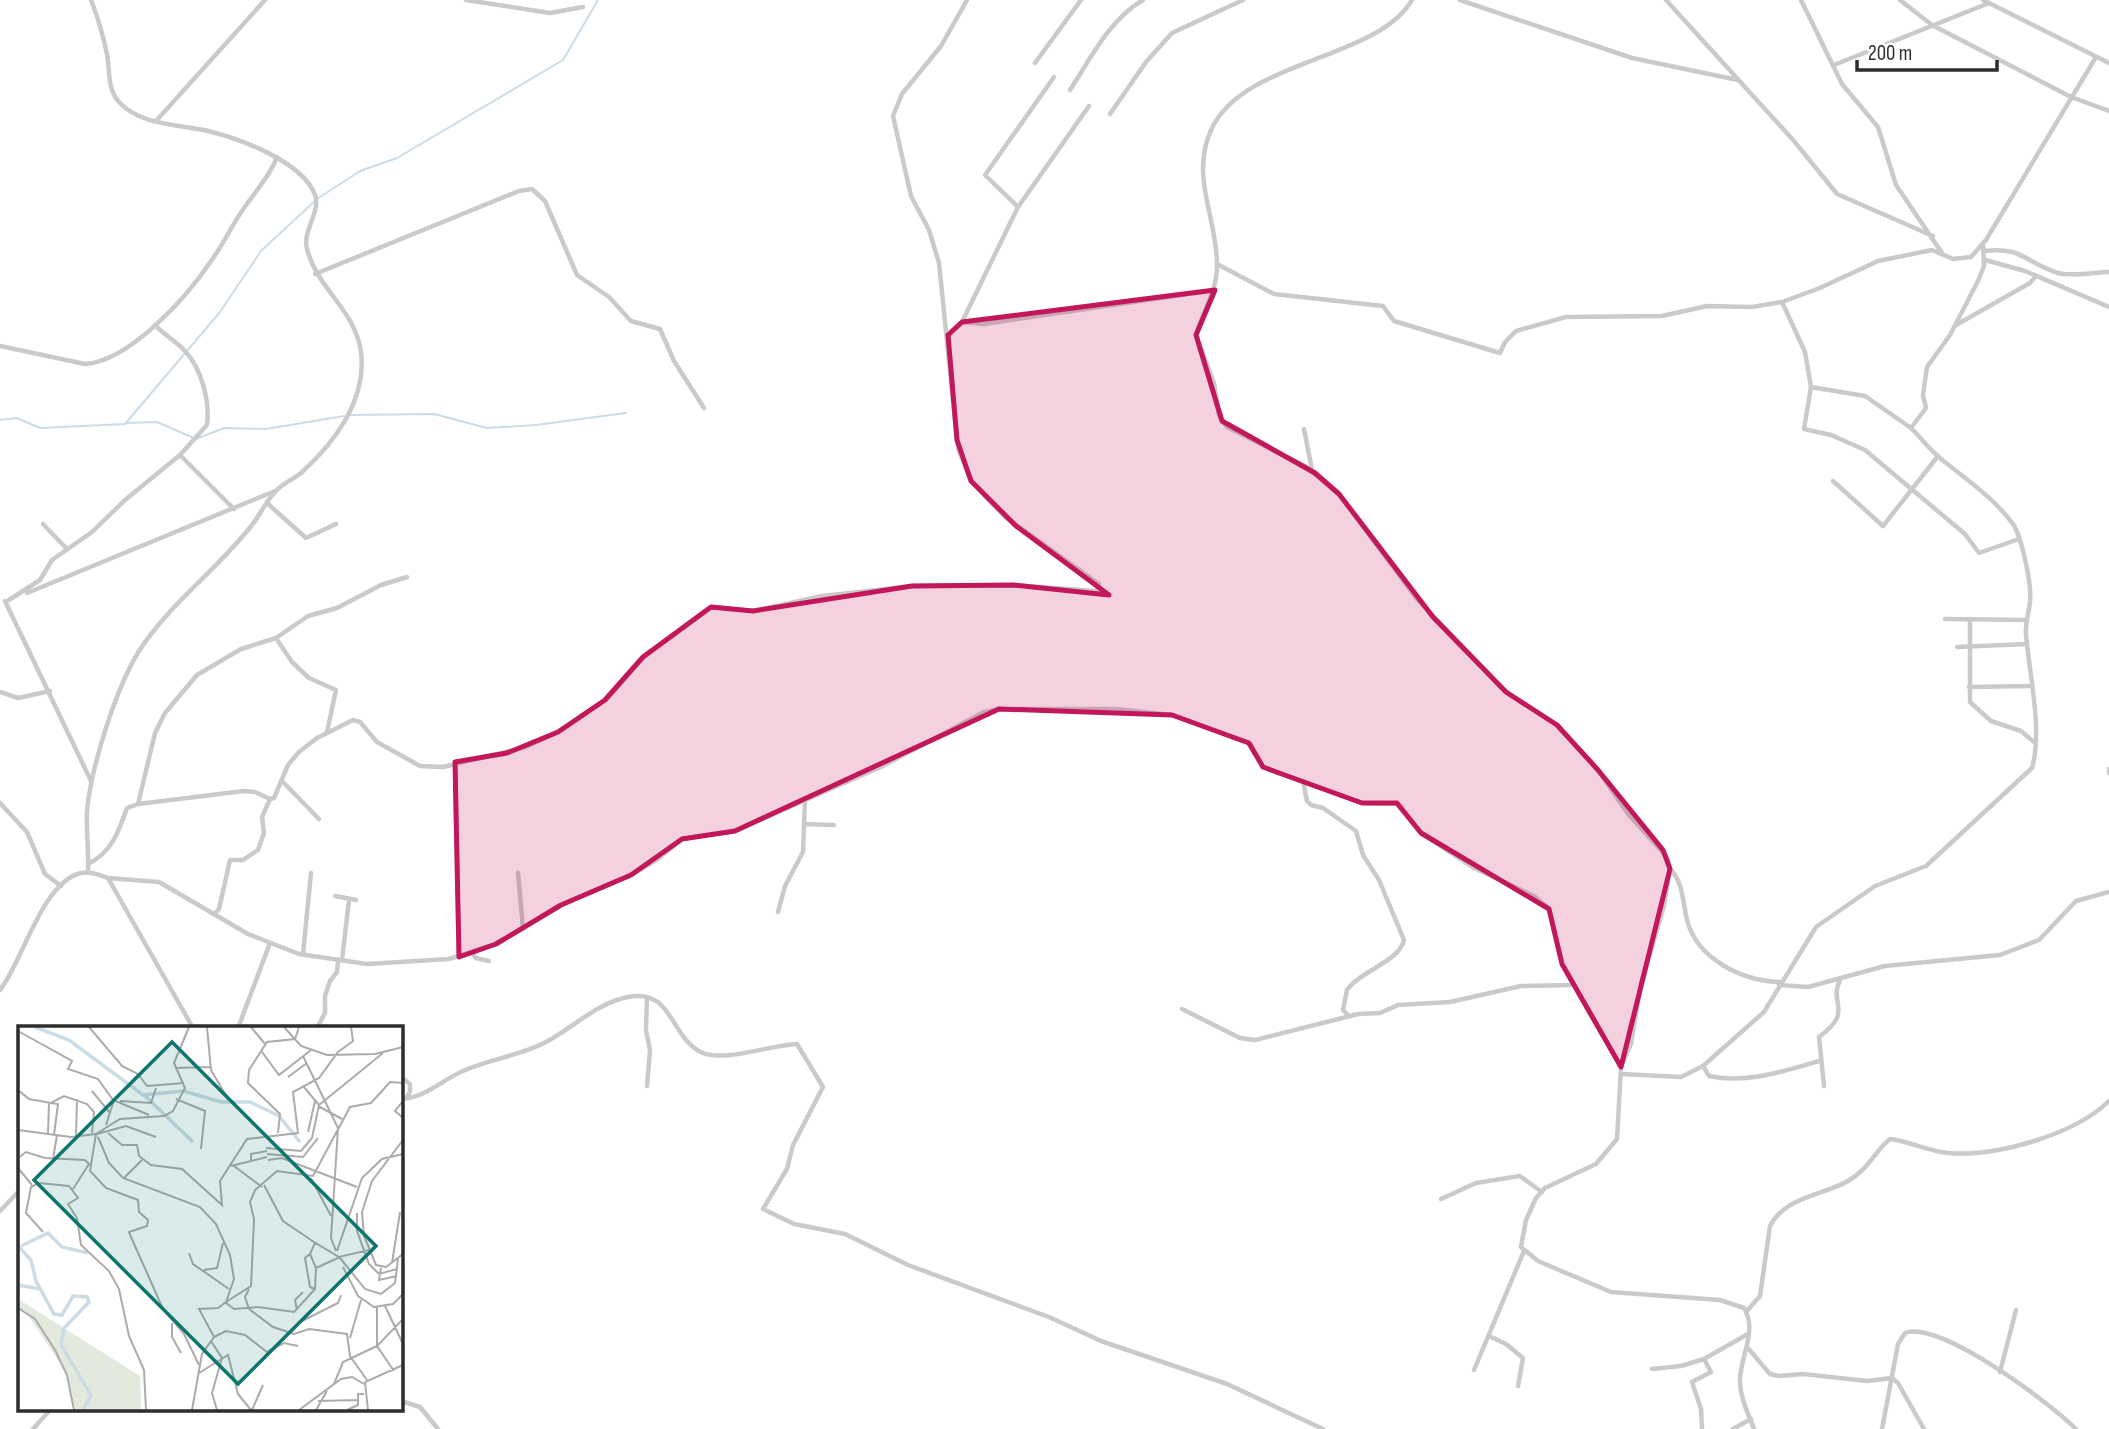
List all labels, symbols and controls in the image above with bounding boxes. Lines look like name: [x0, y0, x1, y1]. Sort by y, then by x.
scale bar: [1857, 28, 1997, 72]
text: 200 m: [1868, 41, 1912, 66]
inset map: [18, 1026, 402, 1412]

